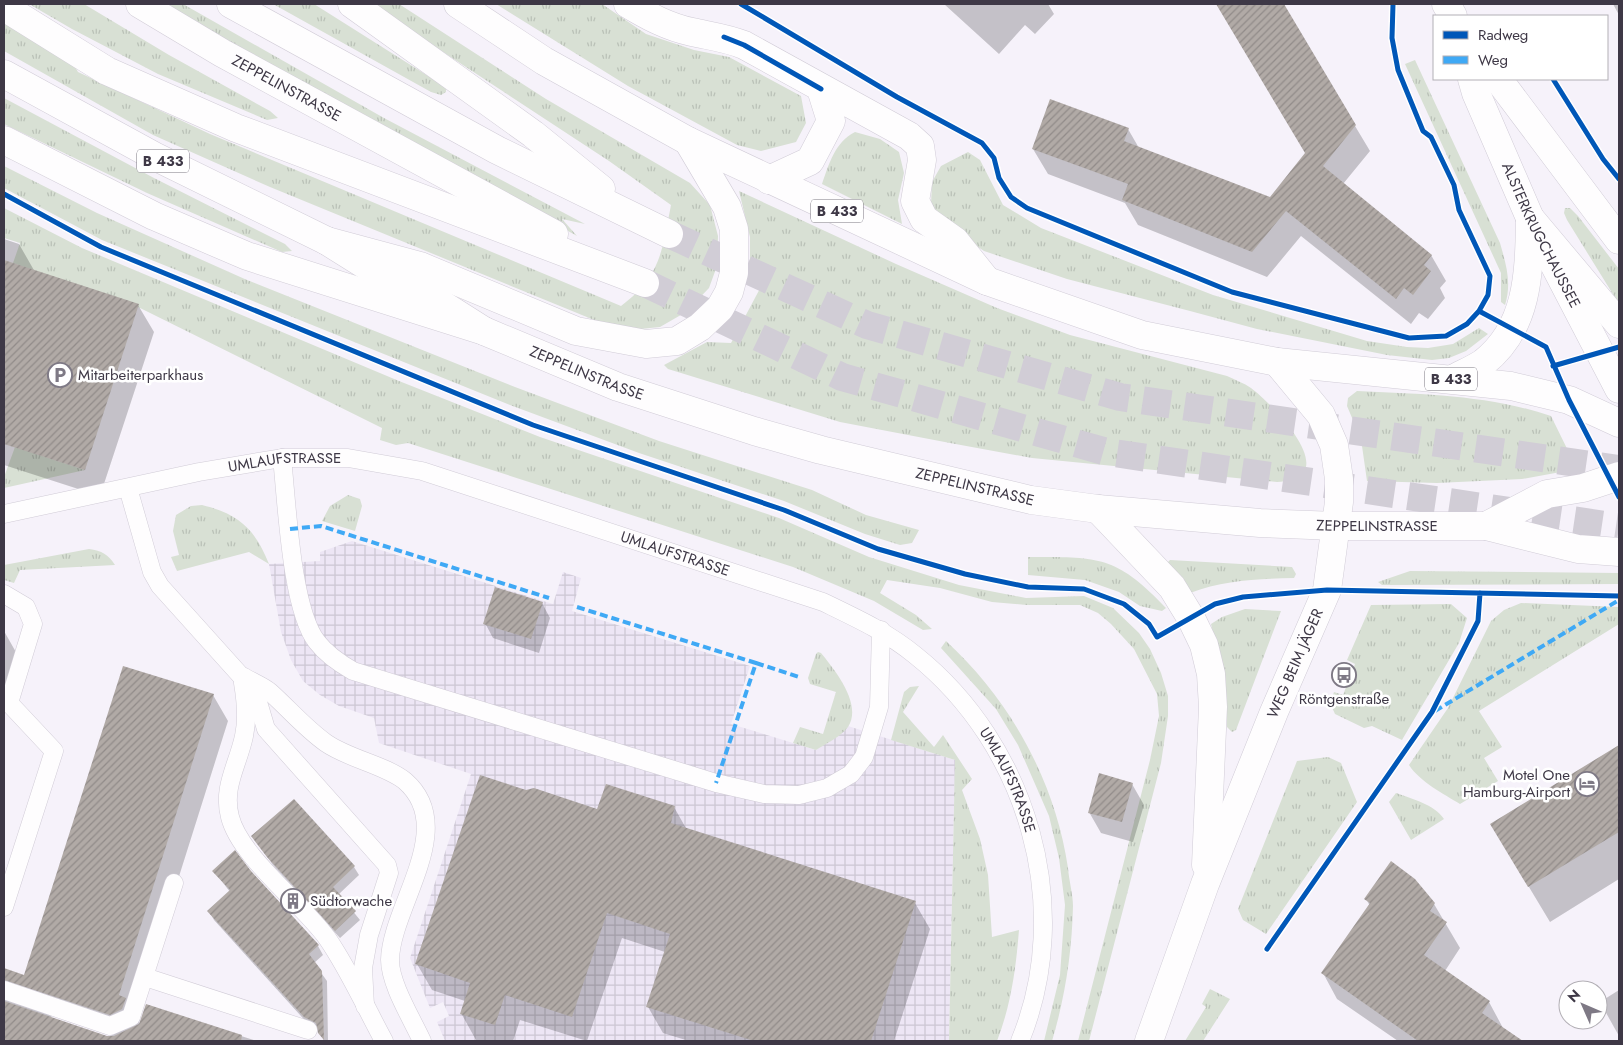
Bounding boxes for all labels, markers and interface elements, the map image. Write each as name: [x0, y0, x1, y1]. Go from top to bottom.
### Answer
legend: [1433, 15, 1608, 80]
text: Radweg: [1478, 24, 1528, 46]
street label: ZEPPELINSTRASSE: [228, 49, 345, 127]
text: Weg: [1478, 49, 1508, 71]
road number: B 433: [137, 150, 189, 172]
street label: ALSTERKRUGCHAUSSEE: [1496, 159, 1586, 312]
road number: B 433: [811, 200, 863, 222]
street label: ZEPPELINSTRASSE: [526, 340, 647, 406]
parking icon: Mitarbeiterparkhaus: [47, 362, 73, 388]
place label: Mitarbeiterparkhaus: [78, 364, 203, 386]
road number: B 433: [1425, 368, 1477, 390]
street label: UMLAUFSTRASSE: [226, 447, 341, 478]
street label: ZEPPELINSTRASSE: [913, 462, 1037, 511]
street label: ZEPPELINSTRASSE: [1316, 514, 1438, 537]
street label: UMLAUFSTRASSE: [618, 526, 733, 582]
street label: WEG BEIM JÄGER: [1262, 605, 1329, 722]
bus stop icon: Röntgenstraße: [1331, 662, 1357, 688]
place label: Röntgenstraße: [1299, 688, 1389, 710]
street label: UMLAUFSTRASSE: [974, 723, 1041, 835]
place label: Motel One Hamburg-Airport: [1463, 764, 1570, 803]
hotel icon: Motel One Hamburg-Airport: [1574, 771, 1600, 797]
building icon: Südtorwache: [280, 888, 306, 914]
place label: Südtorwache: [310, 890, 392, 912]
north arrow: [1558, 980, 1608, 1030]
text: N: [1563, 985, 1585, 1007]

